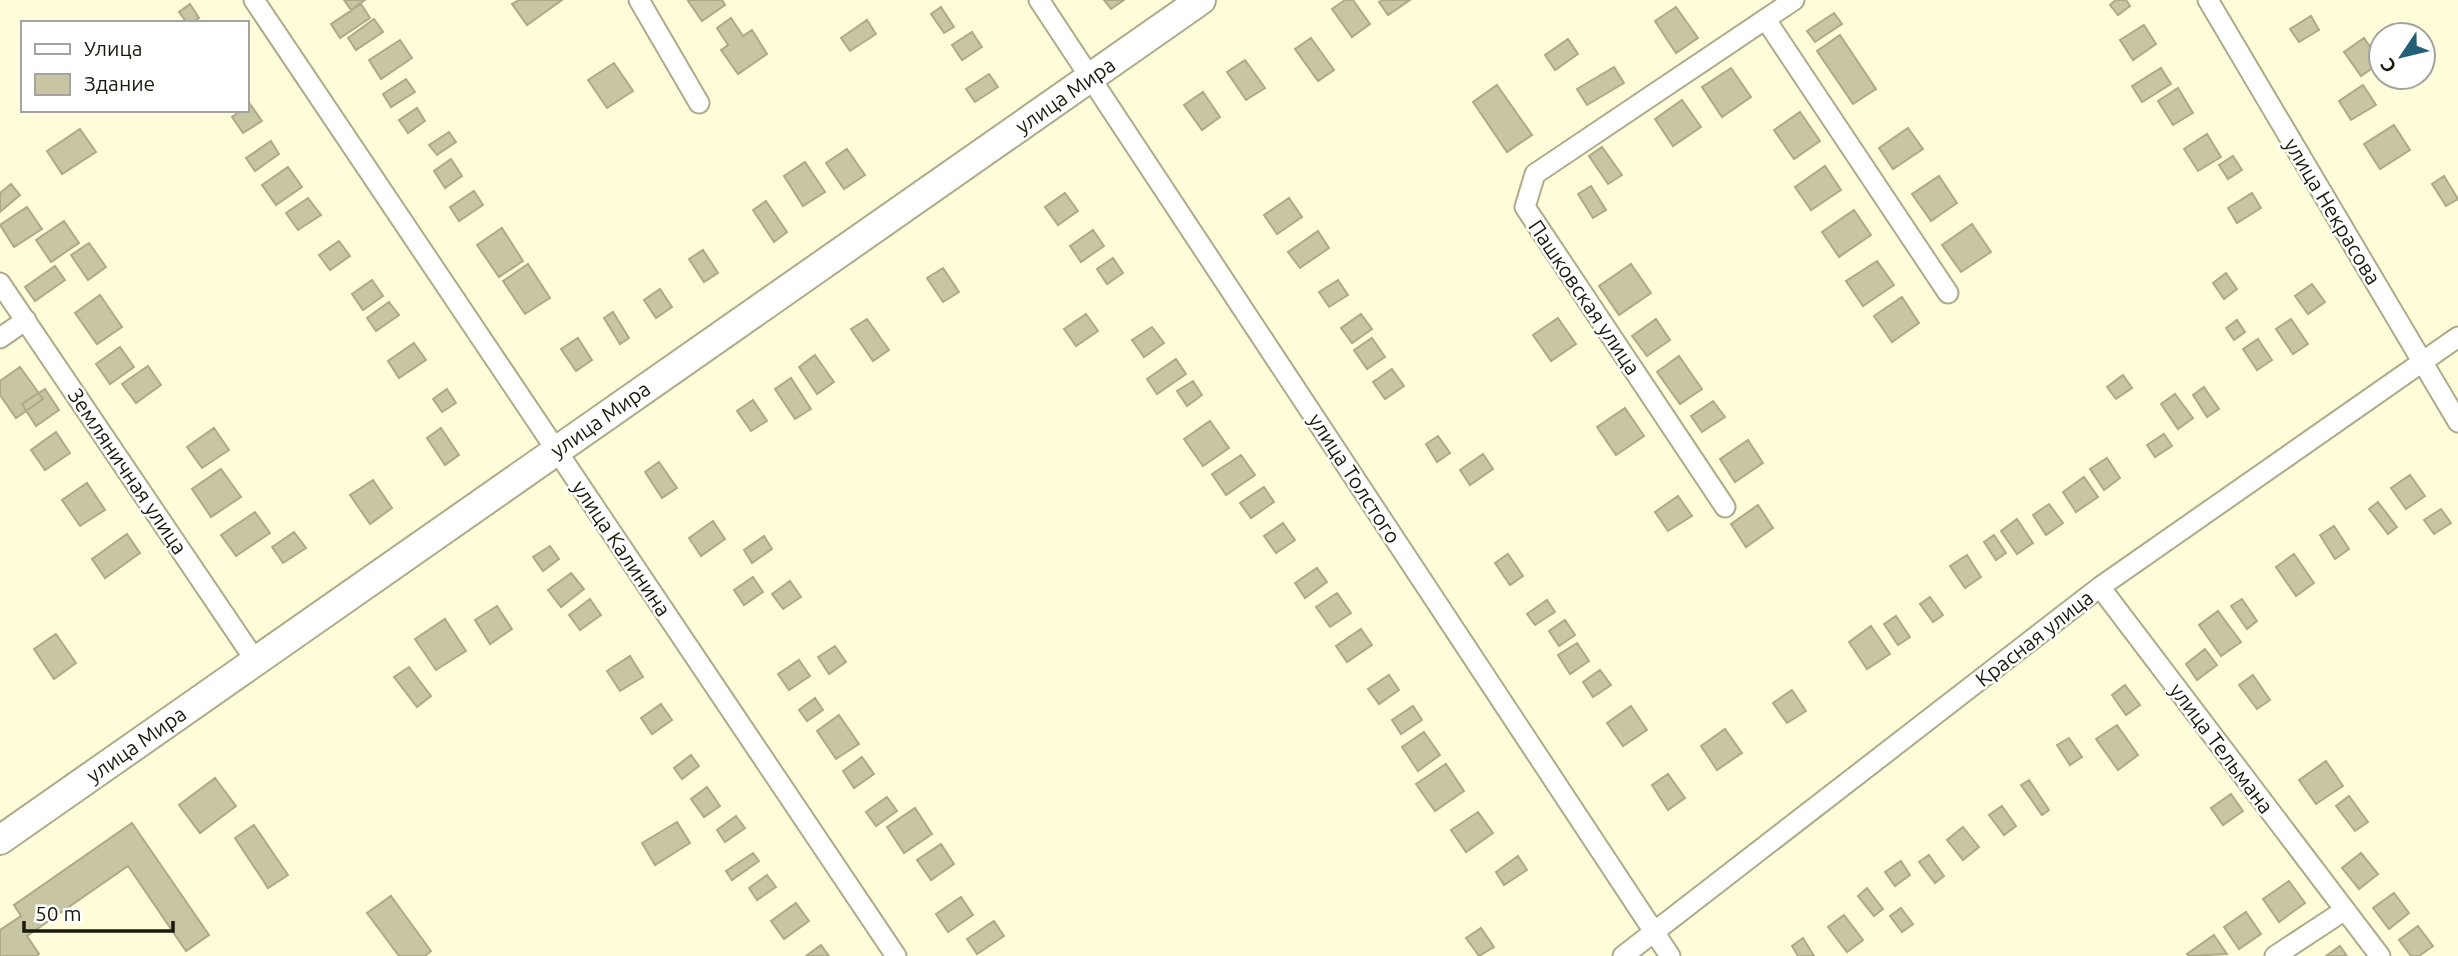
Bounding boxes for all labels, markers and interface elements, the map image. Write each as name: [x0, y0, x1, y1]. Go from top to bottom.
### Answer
legend: [21, 21, 248, 112]
north arrow: [2367, 21, 2437, 91]
text: Улица: [84, 36, 142, 60]
street label: улица Мира: [1011, 52, 1119, 138]
text: С: [2376, 54, 2401, 77]
text: Здание: [84, 71, 155, 95]
street label: улица Некрасова: [2280, 133, 2386, 289]
street label: Пашковская улица: [1524, 215, 1646, 379]
street label: улица Мира: [546, 376, 654, 462]
street label: Земляничная улица: [64, 384, 192, 558]
street label: улица Толстого: [1304, 409, 1406, 547]
street label: улица Калинина: [568, 476, 676, 620]
street label: Красная улица: [1971, 585, 2097, 691]
street label: улица Тельмана: [2165, 678, 2279, 818]
street label: улица Мира: [82, 701, 190, 787]
scale bar: [24, 890, 173, 934]
text: 50 m: [35, 901, 82, 925]

